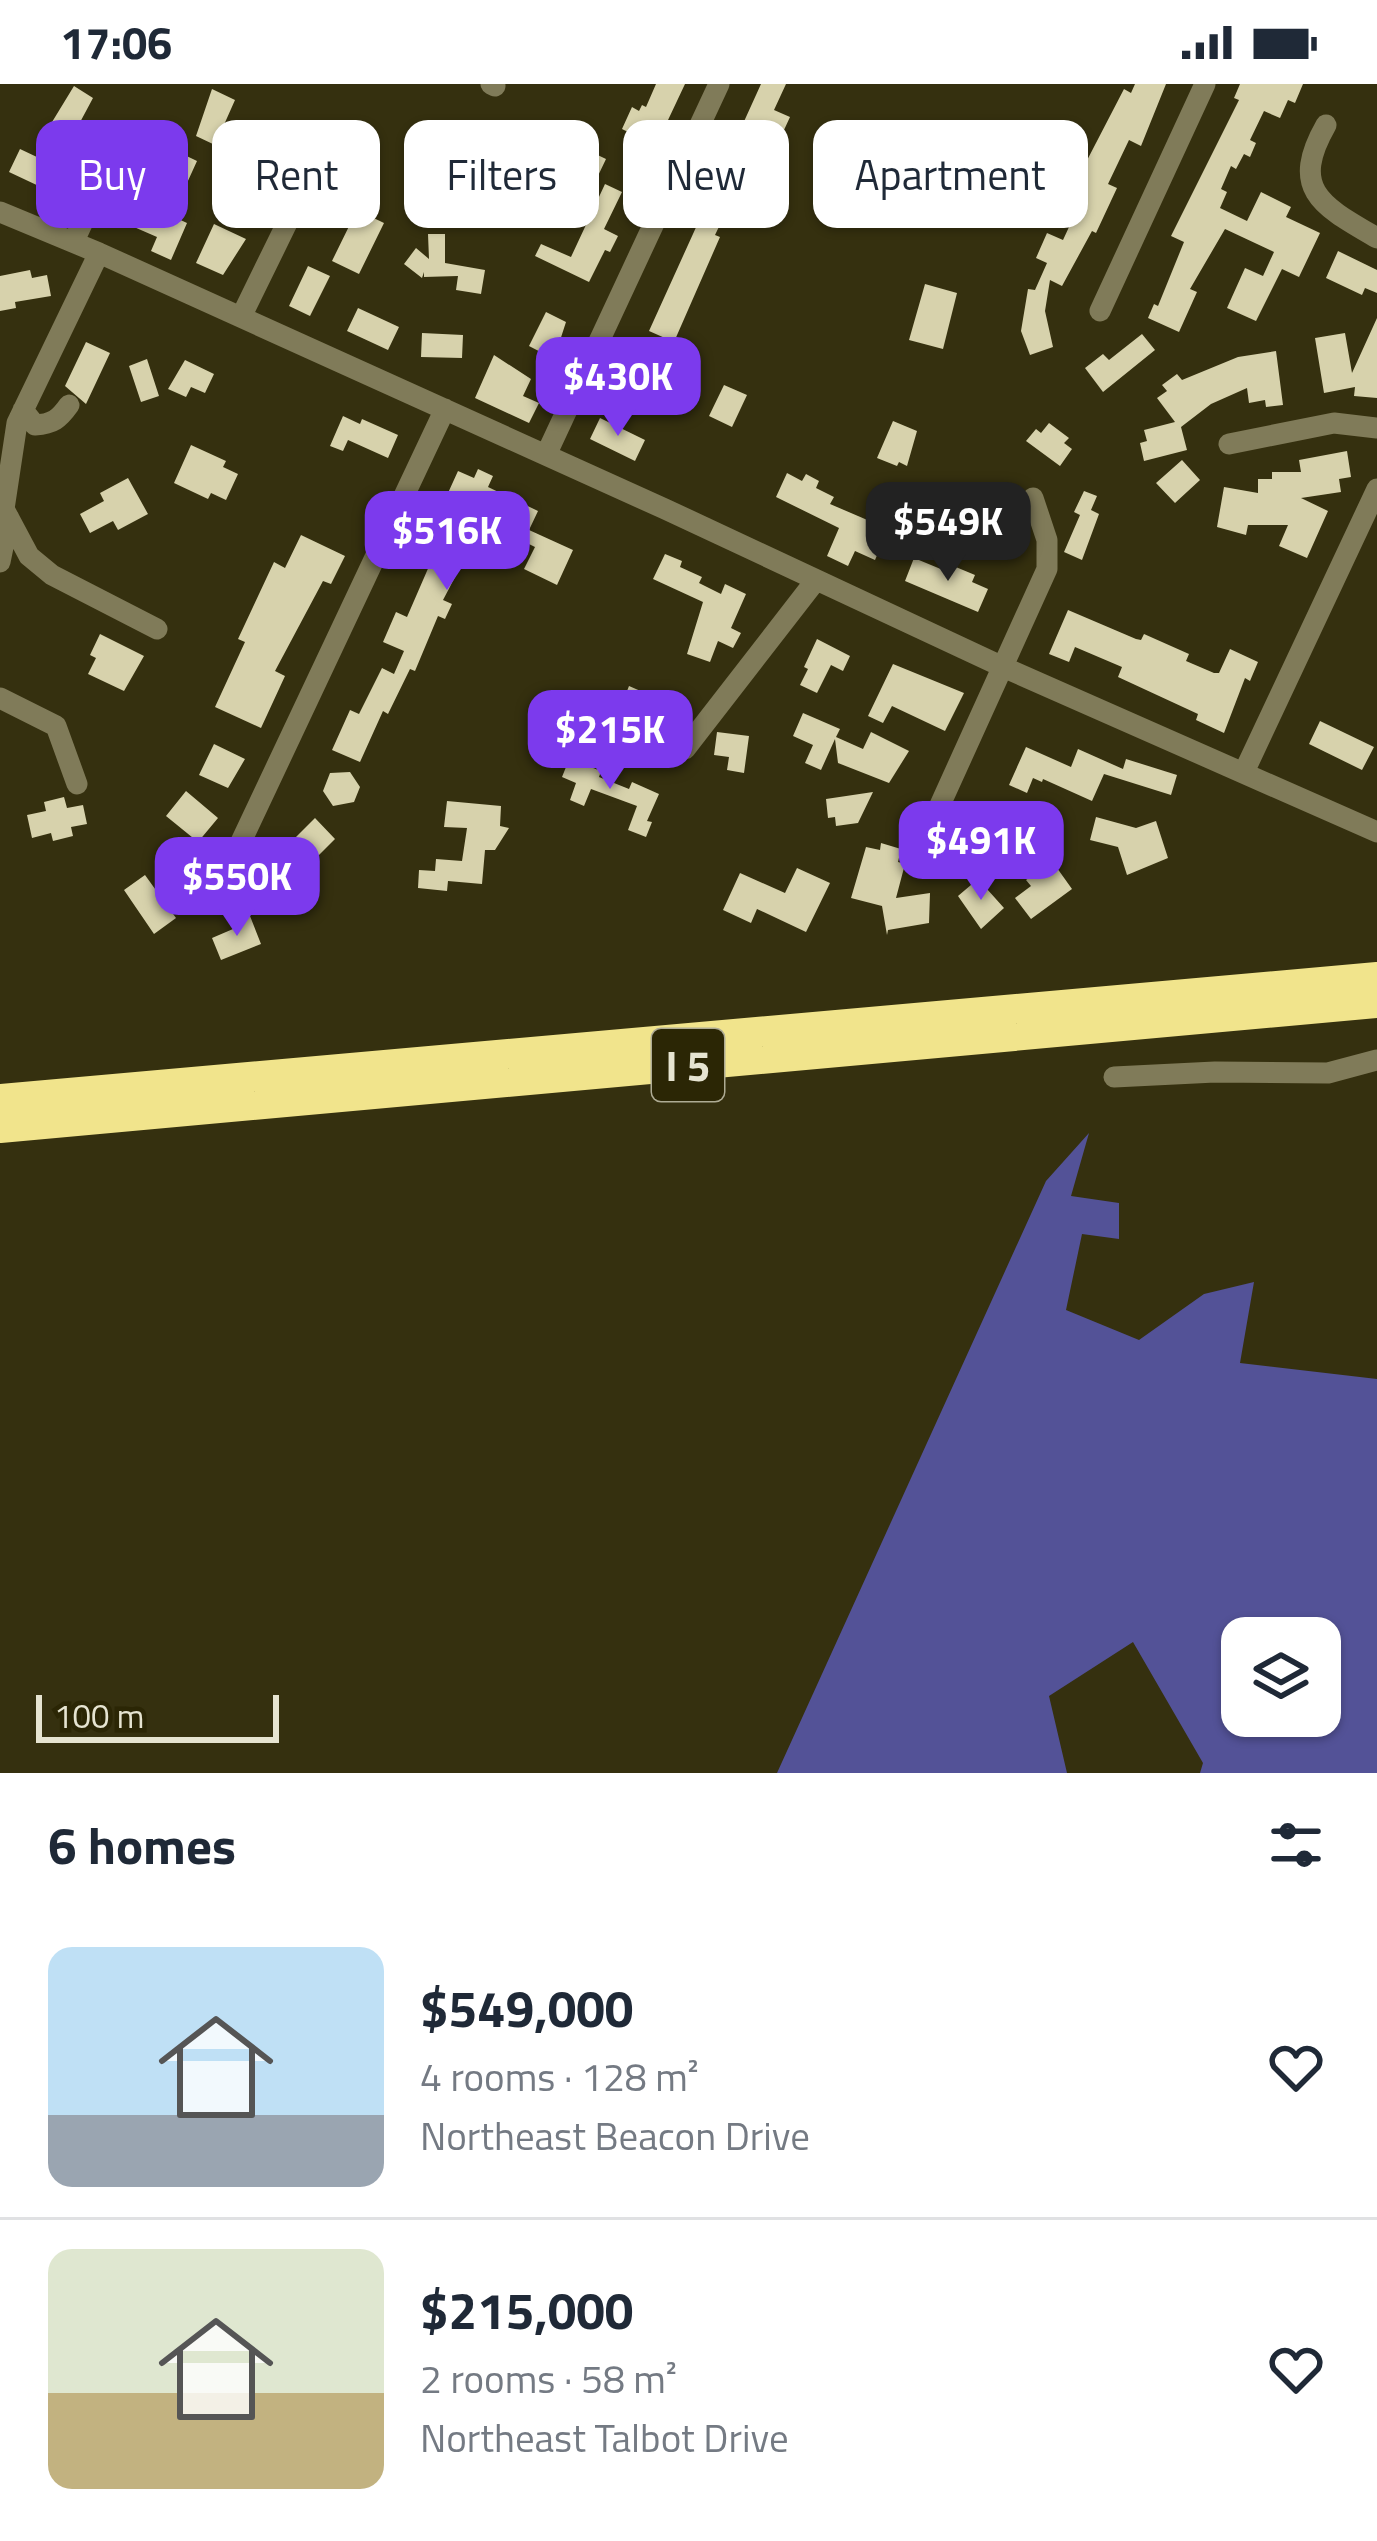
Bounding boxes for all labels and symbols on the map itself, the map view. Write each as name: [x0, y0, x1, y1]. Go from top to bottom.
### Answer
pin: $430K: [534, 337, 702, 439]
pin: $549K: [864, 482, 1032, 584]
pin: $516K: [363, 491, 531, 593]
pin: $215K: [526, 690, 694, 792]
pin: $491K: [897, 801, 1065, 903]
pin: $550K: [153, 837, 321, 939]
road number: I 5: [652, 1029, 724, 1101]
scale bar: [36, 1689, 279, 1742]

